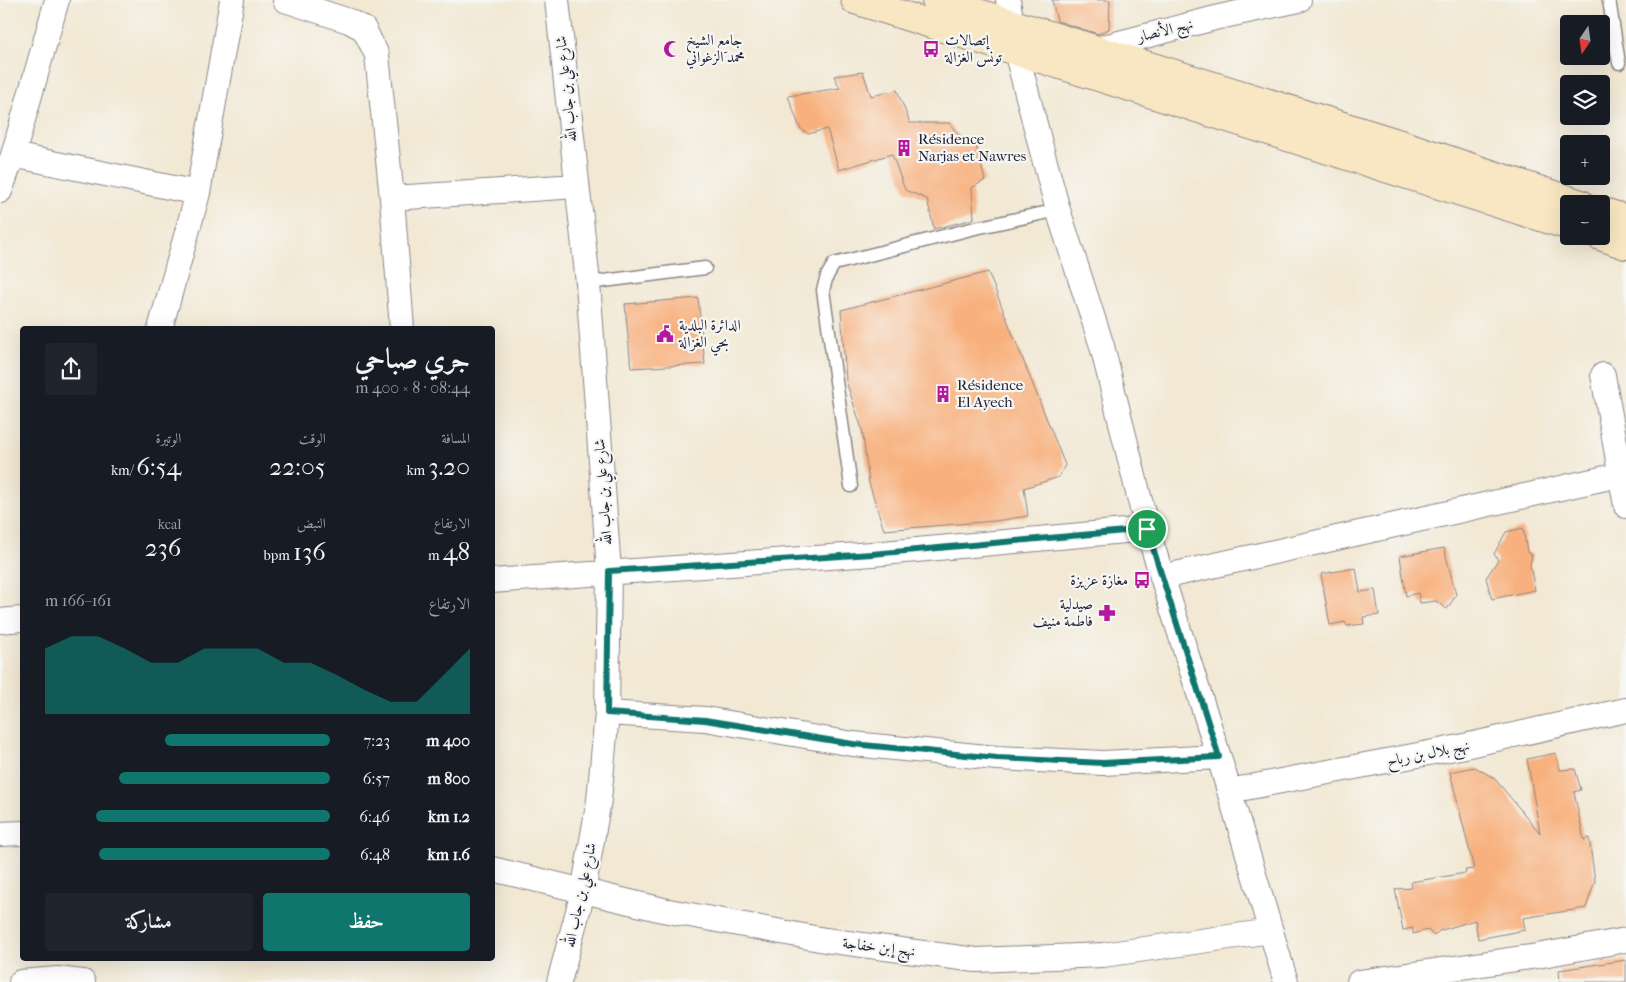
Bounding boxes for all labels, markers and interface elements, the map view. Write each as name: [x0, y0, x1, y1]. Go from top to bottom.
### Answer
street label: نهج الأنصار: [1133, 12, 1196, 51]
north arrow: [1560, 15, 1610, 65]
map controls: [1560, 15, 1610, 245]
place label: جامع الشيخ محمد الزغواني: [686, 31, 745, 69]
place label: إتصالات تونس الغزالة: [944, 31, 1002, 67]
street label: شارع علي بن جاب الله: [548, 35, 585, 143]
mosque icon: جامع الشيخ محمد الزغواني: [662, 39, 682, 59]
bus stop icon: إتصالات تونس الغزالة: [921, 39, 941, 59]
button: layers: [1560, 75, 1610, 125]
place label: Résidence Narjas et Nawres: [918, 130, 1027, 165]
button: +: [1560, 135, 1610, 185]
building icon: Résidence Narjas et Nawres: [894, 138, 914, 158]
button: −: [1560, 195, 1610, 245]
place label: الدائرة البلدية بحي الغزالة: [678, 316, 741, 356]
public building icon: الدائرة البلدية بحي الغزالة: [655, 324, 675, 344]
text: جري صباحي: [355, 342, 470, 375]
button: share: [45, 343, 97, 395]
place label: Résidence El Ayech: [957, 376, 1024, 411]
text: 08:44 · 8 × 400 m: [355, 378, 470, 397]
building icon: Résidence El Ayech: [933, 384, 953, 404]
text: الوتيرة: [156, 430, 181, 447]
text: الوقت: [299, 430, 326, 447]
text: المسافة: [441, 430, 470, 447]
street label: شارع علي بن جاب الله: [587, 438, 621, 546]
text: 6:54: [136, 452, 181, 481]
text: 22:05: [269, 452, 326, 481]
text: 3.20: [428, 452, 470, 481]
text: /km: [111, 462, 136, 479]
text: km: [406, 462, 428, 479]
pin: [1126, 508, 1168, 550]
text: النبض: [297, 515, 326, 532]
text: الارتفاع: [434, 515, 470, 532]
icon: arrive: [1133, 515, 1161, 543]
text: kcal: [158, 516, 181, 533]
text: 236: [145, 533, 181, 562]
text: 136: [293, 537, 326, 566]
text: 48: [443, 537, 470, 566]
text: bpm: [263, 547, 293, 564]
text: m: [428, 547, 443, 564]
bus stop icon: مغازة عزيزة: [1132, 570, 1152, 590]
place label: مغازة عزيزة: [1070, 571, 1128, 591]
text: 161–166 m: [45, 591, 112, 610]
text: الارتفاع: [428, 594, 470, 613]
place label: صيدلية فاطمة منيف: [1033, 595, 1093, 630]
pharmacy icon: صيدلية فاطمة منيف: [1097, 603, 1117, 623]
text: 7:23: [364, 731, 390, 750]
text: 400 m: [426, 731, 470, 750]
street label: نهج بلال بن رباح: [1385, 736, 1472, 775]
text: 6:57: [363, 769, 390, 788]
text: 800 m: [428, 769, 470, 788]
text: 6:46: [359, 807, 390, 826]
text: 1.2 km: [428, 807, 470, 826]
street label: شارع علي بن جاب الله: [557, 840, 605, 950]
text: 6:48: [360, 845, 390, 864]
text: 1.6 km: [428, 845, 470, 864]
button: مشاركة: [45, 893, 253, 951]
button: حفظ: [263, 893, 470, 951]
street label: نهج إبن خفاجة: [841, 934, 917, 965]

